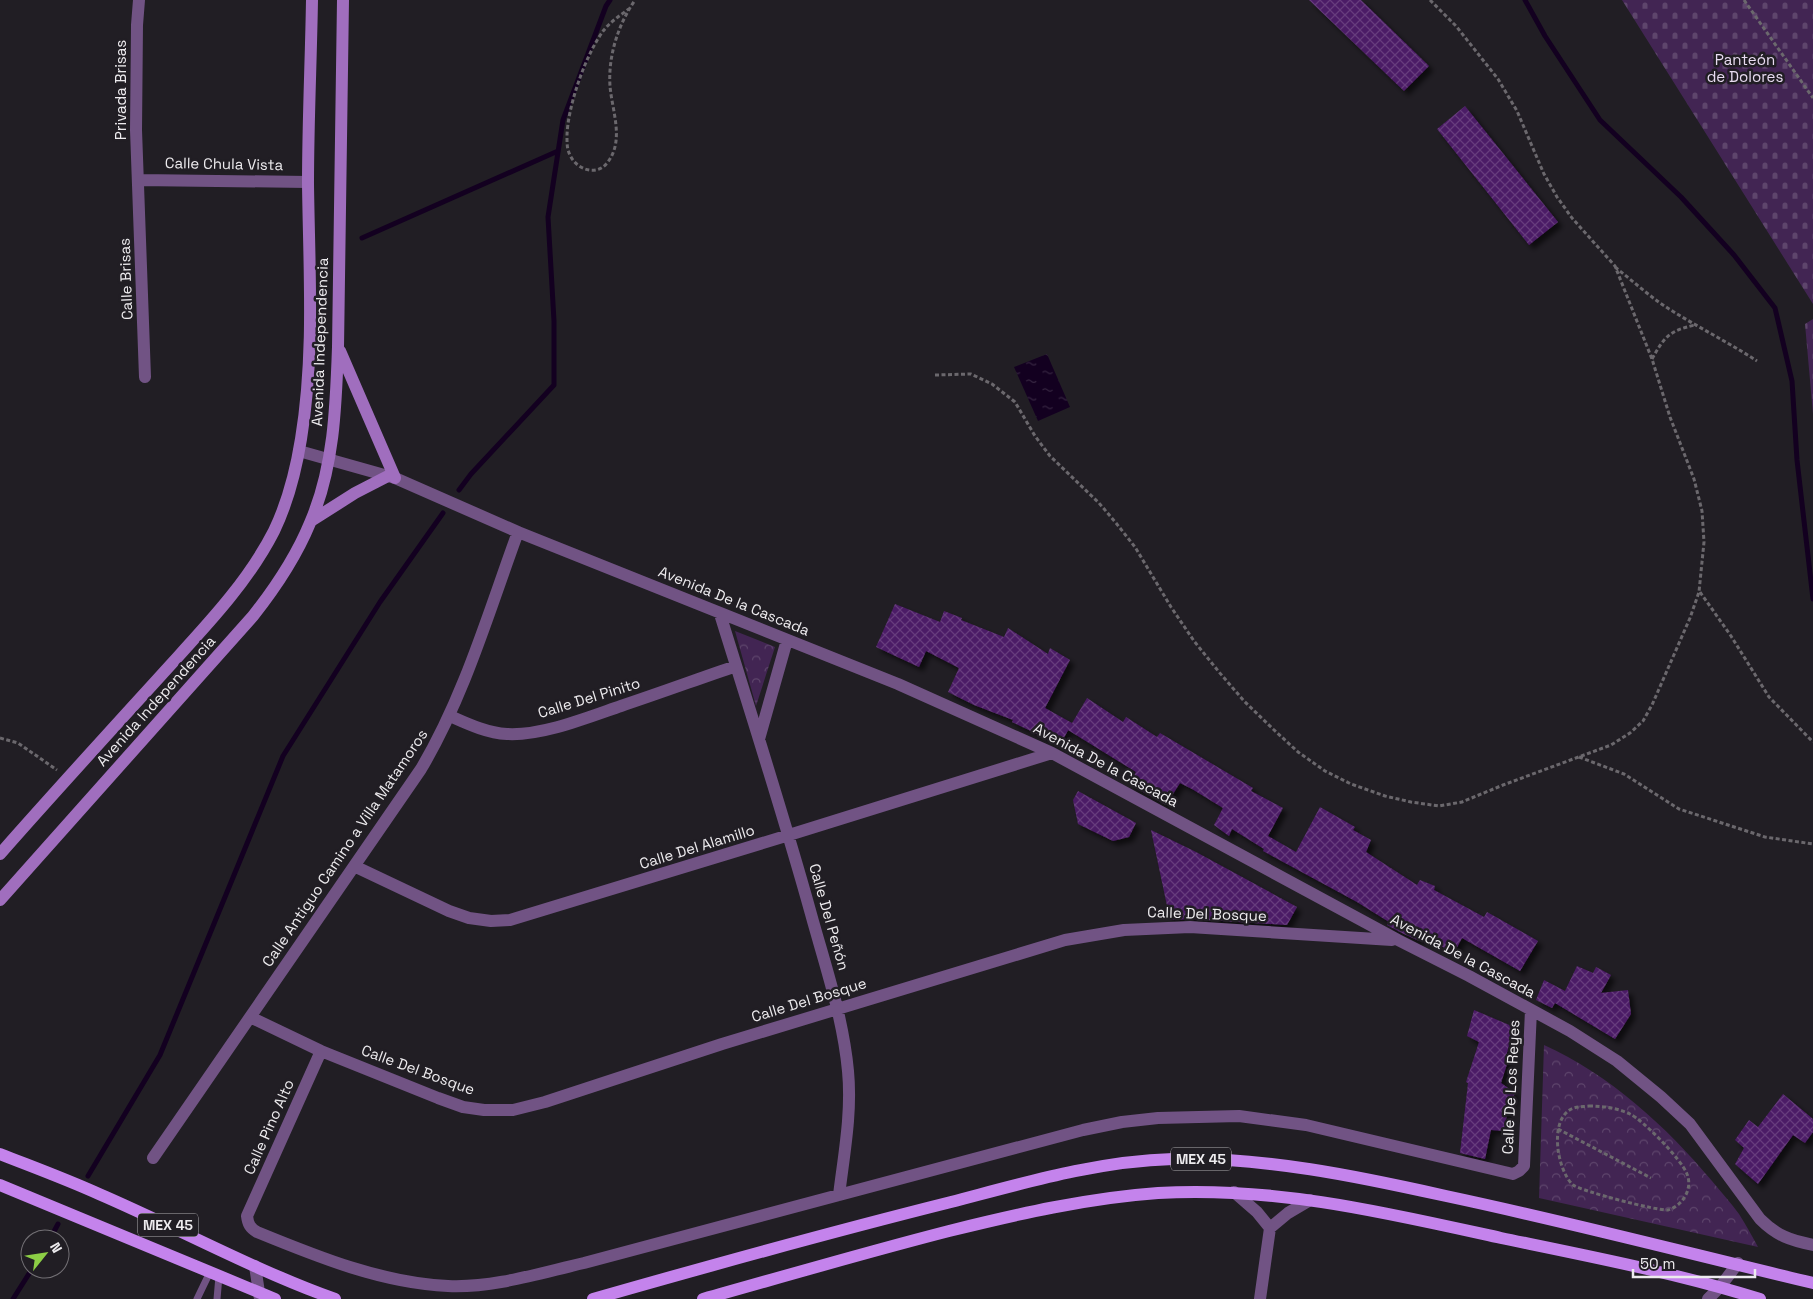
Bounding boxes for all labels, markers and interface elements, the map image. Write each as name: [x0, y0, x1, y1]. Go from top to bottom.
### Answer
street label: Privada Brisas: [111, 40, 130, 140]
park label: Panteón de Dolores: [1707, 50, 1783, 86]
street label: Calle Chula Vista: [165, 153, 284, 174]
street label: Calle Brisas: [115, 238, 136, 320]
street label: Avenida Independencia: [307, 257, 332, 427]
street label: Avenida De la Cascada: [656, 561, 813, 640]
street label: Avenida Independencia: [92, 631, 219, 770]
street label: Calle Del Pinito: [535, 673, 642, 722]
street label: Avenida De la Cascada: [1030, 718, 1182, 811]
street label: Calle Antiguo Camino a Villa Matamoros: [258, 725, 432, 970]
street label: Calle Del Alamillo: [637, 820, 757, 873]
street label: Calle Del Peñón: [805, 861, 854, 972]
street label: Calle Del Bosque: [1147, 902, 1267, 925]
street label: Avenida De la Cascada: [1387, 909, 1539, 1002]
street label: Calle Del Bosque: [749, 973, 869, 1026]
street label: Calle De Los Reyes: [1497, 1019, 1524, 1155]
street label: Calle Del Bosque: [359, 1040, 478, 1099]
street label: Calle Pino Alto: [239, 1076, 298, 1177]
road number: MEX 45: [1171, 1148, 1231, 1170]
road number: MEX 45: [138, 1214, 198, 1236]
north arrow: [20, 1229, 70, 1279]
text: N: [46, 1239, 66, 1256]
scale bar: [1633, 1246, 1756, 1278]
text: 50 m: [1640, 1254, 1675, 1273]

